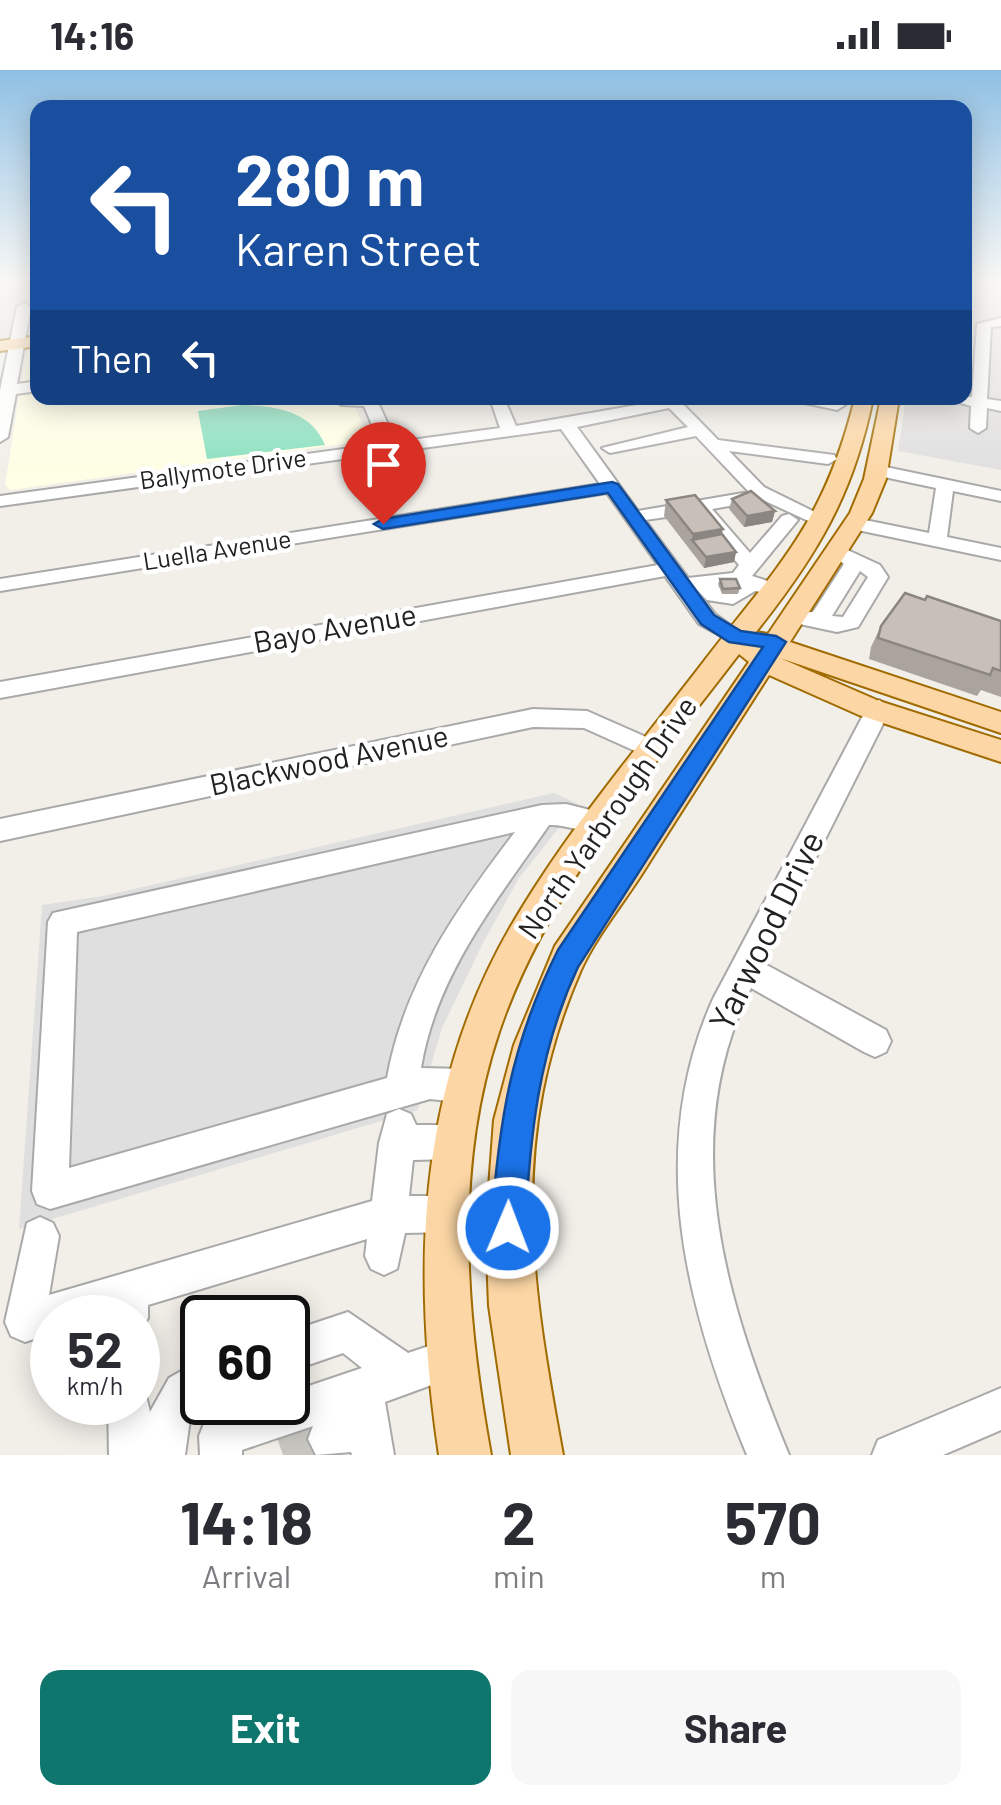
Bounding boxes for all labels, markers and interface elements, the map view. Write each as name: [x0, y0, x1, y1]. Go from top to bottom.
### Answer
text: 14:16: [50, 12, 134, 58]
text: 280 m: [235, 136, 424, 220]
icon: left: [70, 140, 200, 270]
text: Karen Street: [235, 221, 482, 275]
icon: left: [173, 330, 228, 385]
text: Then: [70, 335, 153, 381]
pin: [341, 422, 426, 525]
icon: arrive: [356, 437, 411, 492]
street label: Ballymote Drive: [138, 441, 308, 495]
street label: Luella Avenue: [141, 522, 293, 576]
street label: Bayo Avenue: [250, 595, 419, 659]
street label: North Yarbrough Drive: [509, 689, 704, 945]
street label: Blackwood Avenue: [206, 716, 451, 802]
street label: Yarwood Drive: [699, 824, 832, 1037]
position arrow: [456, 1176, 560, 1280]
speed limit sign: 60: [180, 1295, 310, 1425]
text: 52: [68, 1318, 122, 1378]
text: km/h: [67, 1370, 123, 1400]
text: 14:18: [180, 1485, 313, 1557]
text: 2: [502, 1485, 536, 1557]
text: 570: [725, 1485, 821, 1557]
text: Arrival: [202, 1556, 291, 1594]
text: min: [493, 1556, 545, 1594]
text: m: [760, 1556, 786, 1594]
button: Exit: [40, 1670, 491, 1785]
button: Share: [511, 1670, 961, 1785]

